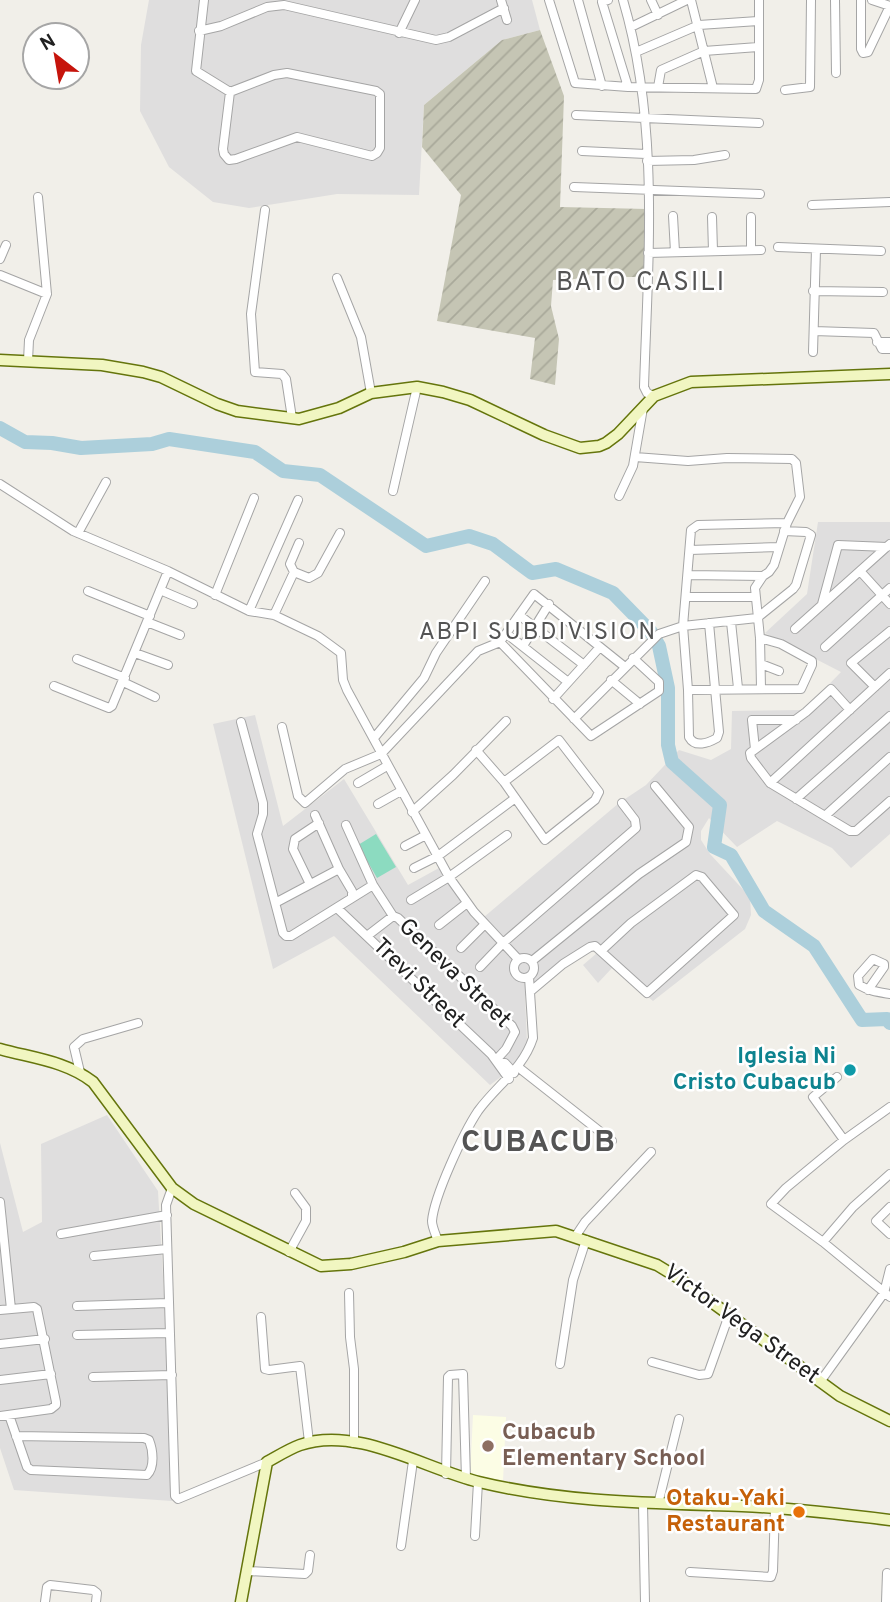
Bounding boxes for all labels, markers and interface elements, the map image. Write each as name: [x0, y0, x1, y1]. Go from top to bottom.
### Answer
north arrow: [21, 21, 91, 91]
text: N: [36, 29, 60, 57]
district label: BATO CASILI: [556, 267, 726, 300]
district label: ABPI SUBDIVISION: [419, 618, 657, 648]
street label: Geneva Street: [391, 913, 517, 1035]
street label: Trevi Street: [365, 933, 471, 1035]
place label: Iglesia Ni Cristo Cubacub: [673, 1043, 836, 1098]
marker: Iglesia Ni Cristo Cubacub: [842, 1062, 858, 1078]
district label: CUBACUB: [461, 1125, 617, 1162]
street label: Victor Vega Street: [657, 1259, 825, 1391]
place label: Cubacub Elementary School: [502, 1419, 706, 1474]
marker: Cubacub Elementary School: [480, 1438, 496, 1454]
place label: Otaku-Yaki Restaurant: [666, 1485, 785, 1540]
marker: Otaku-Yaki Restaurant: [791, 1504, 807, 1520]

